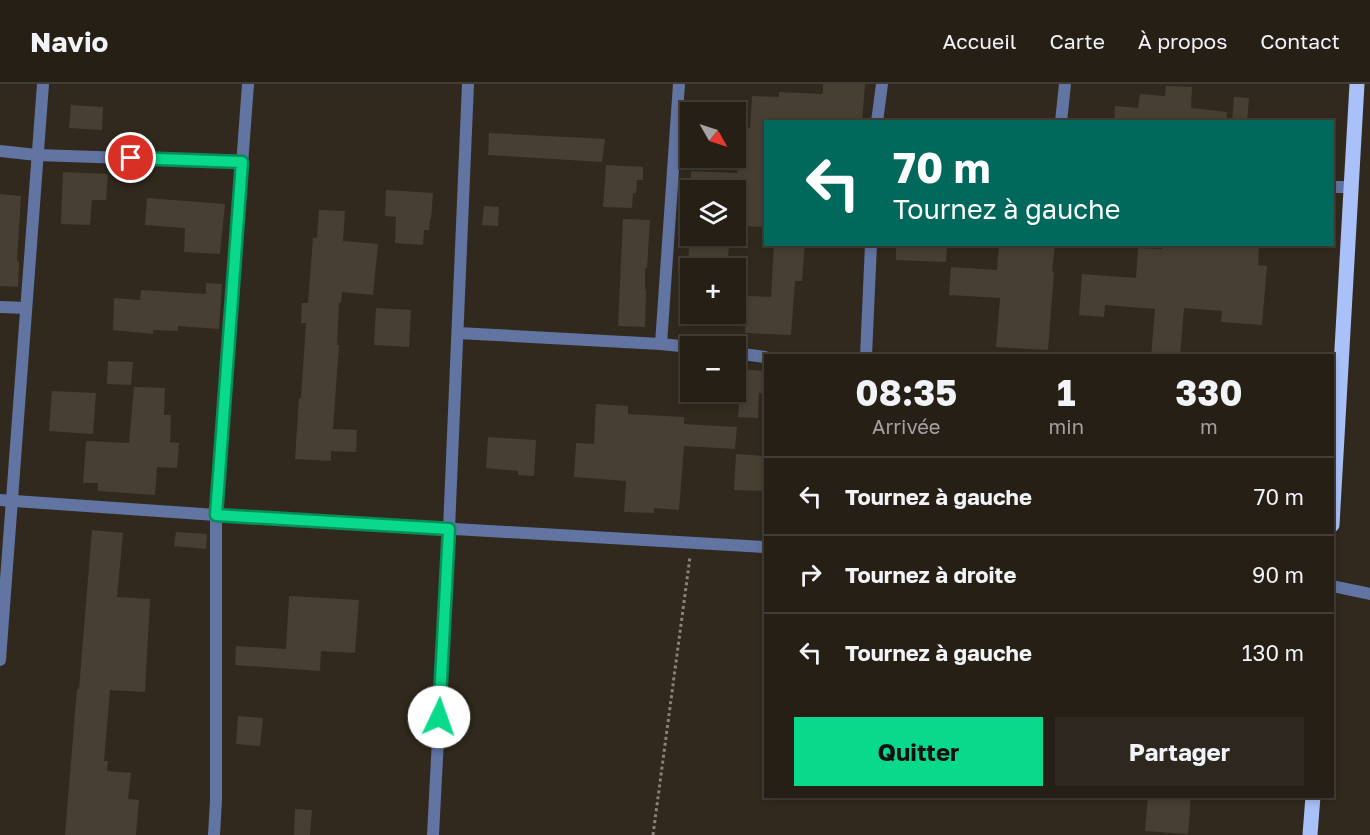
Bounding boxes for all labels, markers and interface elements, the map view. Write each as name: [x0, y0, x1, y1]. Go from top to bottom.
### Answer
text: Navio: [30, 25, 108, 58]
text: Accueil: [943, 28, 1016, 54]
text: Carte: [1049, 28, 1105, 54]
text: À propos: [1138, 28, 1227, 54]
text: Contact: [1260, 28, 1340, 54]
north arrow: [680, 102, 746, 168]
map controls: [680, 102, 746, 402]
pin: [105, 132, 156, 183]
icon: arrive: [114, 141, 147, 174]
text: 70 m: [893, 142, 990, 192]
icon: left: [794, 144, 872, 222]
button: layers: [680, 180, 746, 246]
text: Tournez à gauche: [893, 193, 1120, 225]
button: +: [680, 258, 746, 324]
button: −: [680, 336, 746, 402]
text: 08:35: [855, 371, 957, 414]
text: 1: [1057, 371, 1076, 414]
text: 330: [1175, 371, 1243, 414]
text: Arrivée: [872, 414, 940, 438]
text: min: [1049, 414, 1084, 438]
text: m: [1200, 414, 1218, 438]
icon: left: [794, 480, 827, 513]
text: Tournez à gauche: [845, 483, 1032, 510]
text: 70 m: [1254, 483, 1304, 510]
icon: right: [794, 558, 827, 591]
text: Tournez à droite: [845, 561, 1016, 588]
text: 90 m: [1252, 561, 1304, 588]
icon: left: [794, 636, 827, 669]
text: Tournez à gauche: [845, 639, 1032, 666]
text: 130 m: [1242, 639, 1304, 666]
position arrow: [407, 685, 471, 749]
button: Quitter: [794, 717, 1043, 786]
button: Partager: [1055, 717, 1304, 786]

